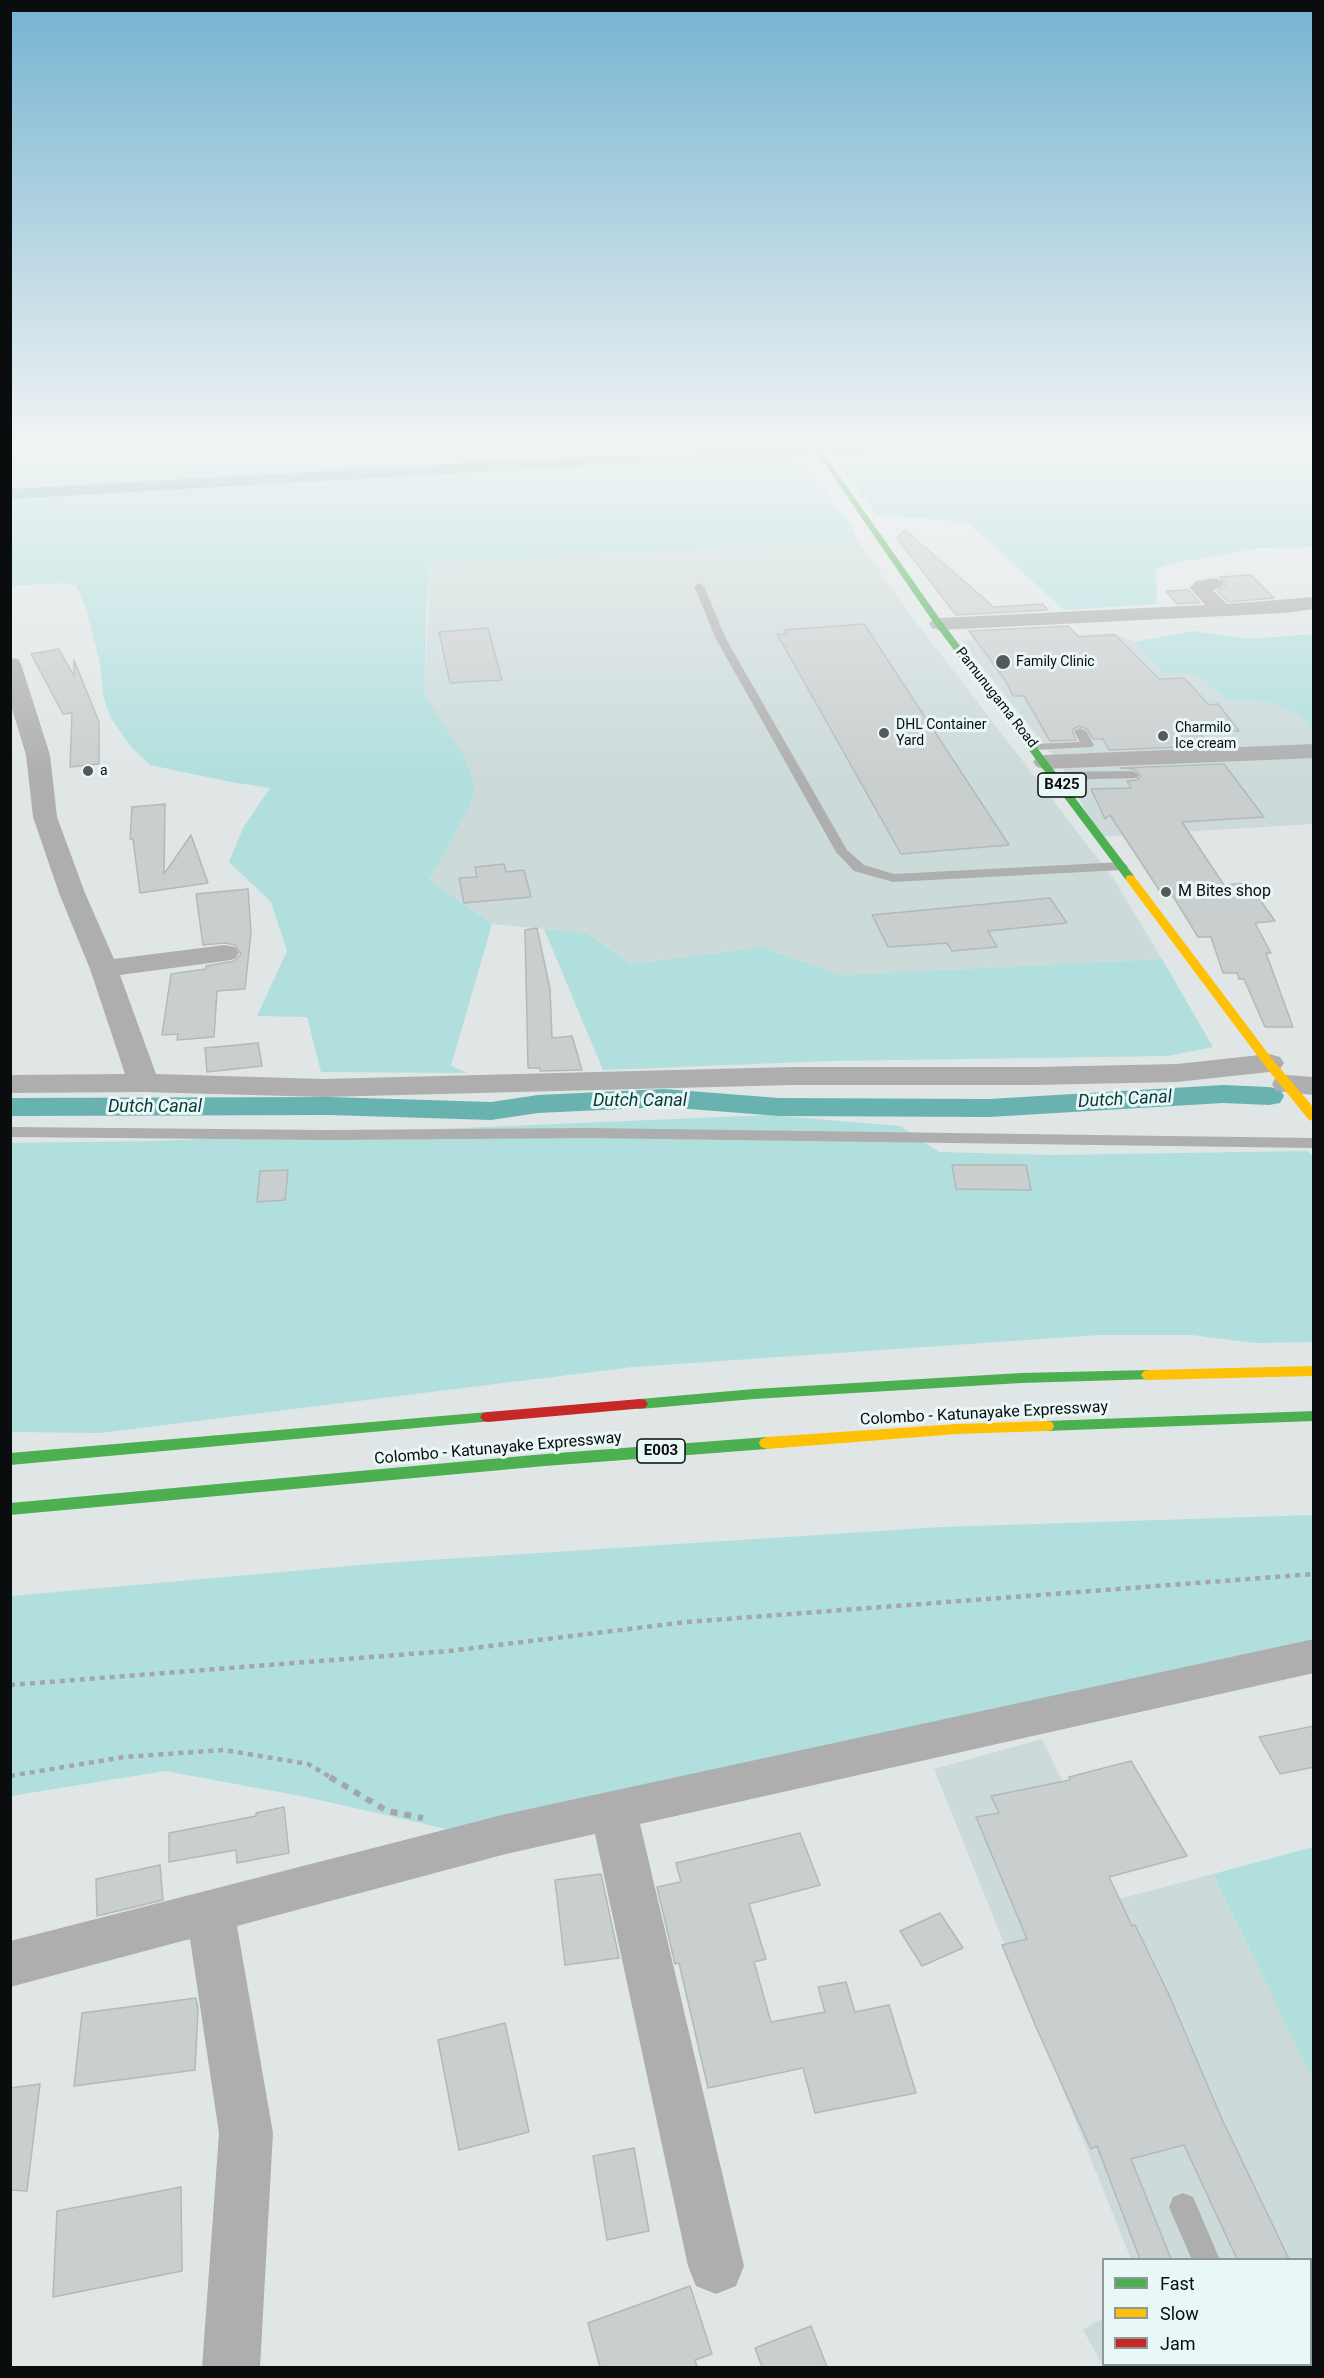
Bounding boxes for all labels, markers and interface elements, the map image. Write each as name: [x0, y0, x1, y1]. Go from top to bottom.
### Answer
street label: Pamunugama Road: [952, 644, 1040, 752]
marker: Family Clinic: [994, 653, 1012, 671]
place label: Family Clinic: [1016, 654, 1095, 670]
place label: DHL Container Yard: [896, 717, 987, 750]
place label: Charmilo Ice cream: [1175, 720, 1236, 752]
marker: DHL Container Yard: [877, 726, 891, 740]
marker: Charmilo Ice cream: [1156, 729, 1170, 743]
place label: a: [100, 763, 108, 779]
marker: a: [81, 764, 95, 778]
road number: B425: [1038, 773, 1086, 797]
place label: M Bites shop: [1178, 882, 1271, 902]
marker: M Bites shop: [1159, 885, 1173, 899]
water label: Dutch Canal: [1077, 1087, 1173, 1113]
water label: Dutch Canal: [593, 1090, 687, 1112]
water label: Dutch Canal: [108, 1096, 202, 1118]
street label: Colombo - Katunayake Expressway: [860, 1398, 1108, 1430]
street label: Colombo - Katunayake Expressway: [373, 1429, 623, 1469]
road number: E003: [637, 1439, 685, 1463]
legend: [1102, 2258, 1312, 2366]
text: Fast: [1160, 2273, 1195, 2294]
text: Slow: [1160, 2303, 1199, 2324]
text: Jam: [1160, 2333, 1196, 2354]

